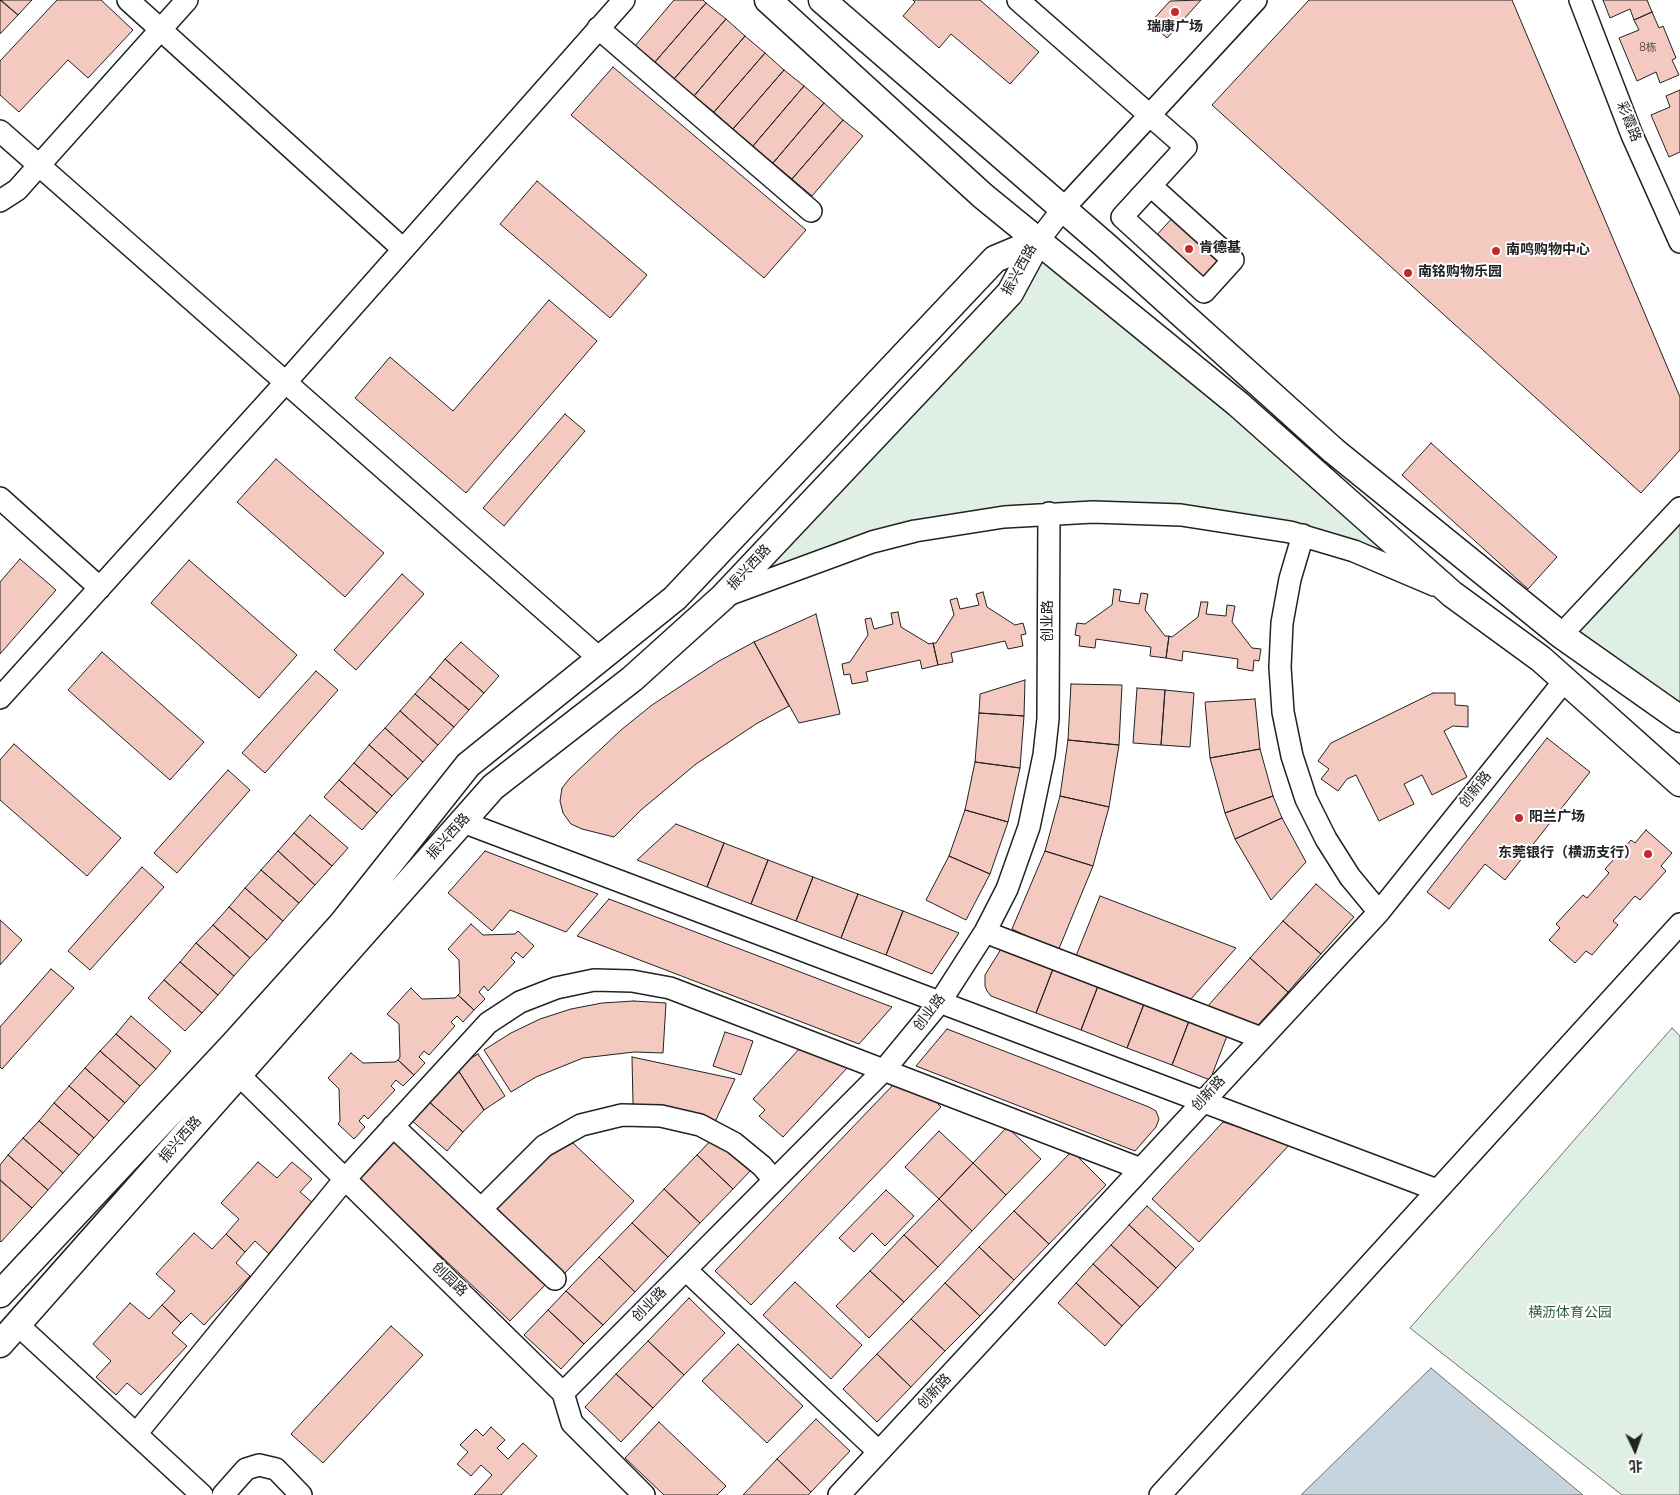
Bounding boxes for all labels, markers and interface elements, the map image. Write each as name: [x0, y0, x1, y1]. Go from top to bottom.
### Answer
marker: 瑞康广场: [1169, 6, 1181, 18]
place label: 瑞康广场: [1147, 20, 1203, 36]
house number: 8栋: [1639, 41, 1657, 55]
street label: 彩霞路: [1612, 99, 1644, 145]
street label: 振兴西路: [999, 241, 1041, 299]
place label: 肯德基: [1199, 241, 1241, 257]
marker: 肯德基: [1183, 243, 1195, 255]
place label: 南鸣购物中心: [1506, 243, 1590, 259]
marker: 南鸣购物中心: [1490, 245, 1502, 257]
place label: 南铭购物乐园: [1418, 265, 1502, 281]
marker: 南铭购物乐园: [1402, 267, 1414, 279]
street label: 振兴西路: [725, 542, 775, 594]
street label: 创业路: [1041, 600, 1057, 642]
street label: 创新路: [1456, 768, 1496, 812]
place label: 阳兰广场: [1529, 810, 1585, 826]
street label: 振兴西路: [424, 811, 474, 863]
marker: 阳兰广场: [1513, 812, 1525, 824]
place label: 东莞银行（横沥支行）: [1498, 846, 1638, 862]
marker: 东莞银行（横沥支行）: [1642, 848, 1654, 860]
street label: 创业路: [910, 991, 950, 1035]
street label: 创新路: [1189, 1073, 1229, 1115]
street label: 振兴西路: [156, 1113, 206, 1167]
street label: 创园路: [428, 1259, 470, 1301]
street label: 创业路: [629, 1284, 671, 1326]
park label: 横沥体育公园: [1528, 1306, 1612, 1322]
street label: 创新路: [915, 1371, 955, 1413]
north arrow: [1610, 1425, 1660, 1475]
text: 北: [1628, 1456, 1643, 1475]

